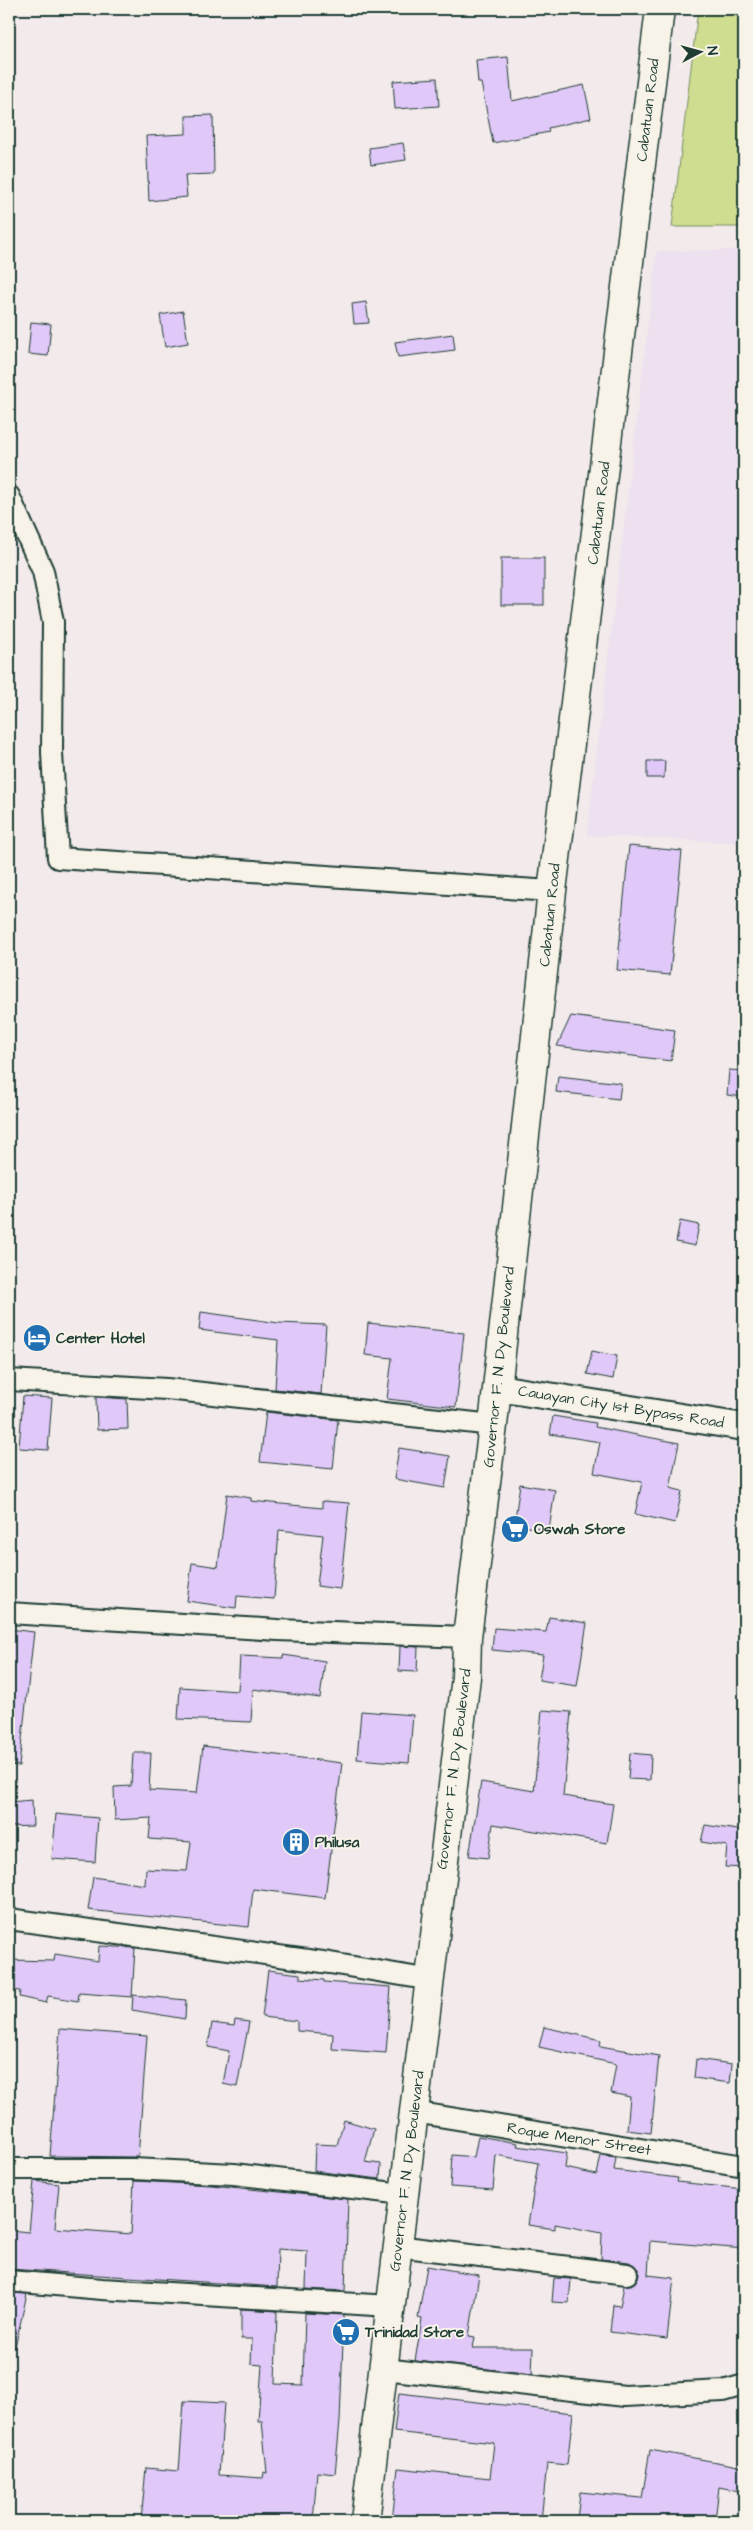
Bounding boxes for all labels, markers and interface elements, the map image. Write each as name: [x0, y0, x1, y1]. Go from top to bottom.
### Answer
north arrow: [676, 28, 726, 78]
text: N: [702, 45, 722, 56]
street label: Cabatuan Road: [631, 57, 665, 163]
street label: Cabatuan Road: [582, 460, 616, 566]
street label: Cabatuan Road: [534, 862, 566, 968]
street label: Governor F. N. Dy Boulevard: [478, 1265, 521, 1469]
hotel icon: Center Hotel: [22, 1323, 52, 1353]
place label: Center Hotel: [56, 1328, 145, 1349]
street label: Cauayan City 1st Bypass Road: [516, 1380, 726, 1435]
supermarket icon: Oswah Store: [500, 1514, 530, 1544]
place label: Oswah Store: [534, 1519, 625, 1540]
street label: Governor F. N. Dy Boulevard: [431, 1667, 478, 1871]
building icon: Philusa: [281, 1827, 311, 1857]
place label: Philusa: [315, 1832, 360, 1853]
street label: Governor F. N. Dy Boulevard: [384, 2069, 431, 2273]
street label: Roque Menor Street: [505, 2117, 653, 2161]
supermarket icon: Trinidad Store: [331, 2317, 361, 2347]
place label: Trinidad Store: [364, 2322, 464, 2343]

